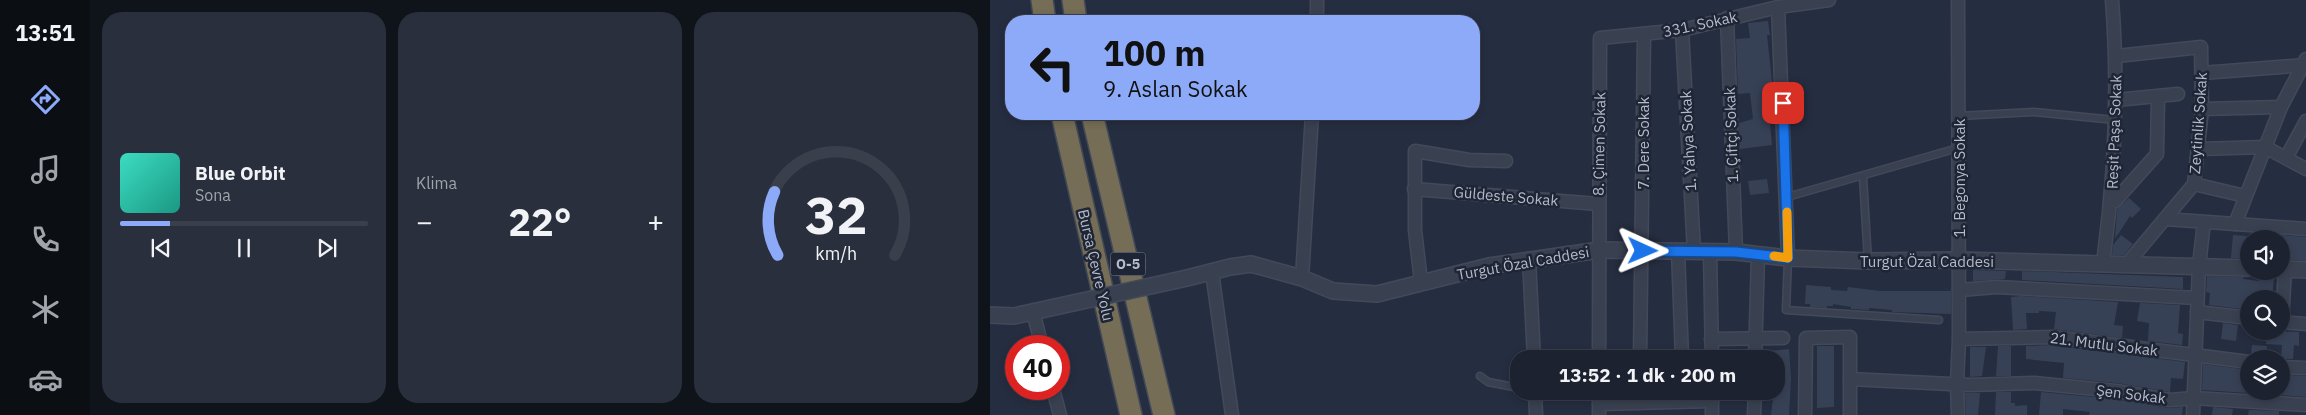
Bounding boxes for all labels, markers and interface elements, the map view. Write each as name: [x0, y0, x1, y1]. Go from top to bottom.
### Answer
street label: 331. Sokak: [1661, 7, 1739, 41]
text: 13:51: [15, 18, 75, 47]
text: 100 m: [1103, 30, 1206, 76]
icon: left: [1020, 35, 1085, 100]
street label: Zeytinlik Sokak: [2185, 71, 2211, 175]
text: 9. Aslan Sokak: [1103, 74, 1248, 103]
street label: Reşit Paşa Sokak: [2103, 75, 2125, 189]
icon: directions: [28, 82, 63, 117]
pin: [1762, 82, 1804, 124]
street label: 1. Çiftçi Sokak: [1720, 87, 1742, 183]
icon: arrive: [1769, 89, 1797, 117]
street label: 1. Yahya Sokak: [1676, 90, 1700, 192]
street label: 8. Çimen Sokak: [1589, 92, 1609, 196]
street label: 7. Dere Sokak: [1634, 96, 1653, 190]
street label: 1. Begonya Sokak: [1950, 118, 1969, 237]
icon: music: [28, 152, 63, 187]
text: Blue Orbit: [195, 161, 285, 185]
text: Klima: [416, 173, 457, 193]
text: 32: [805, 181, 867, 248]
street label: Güldeste Sokak: [1453, 182, 1559, 210]
text: Sona: [195, 185, 231, 205]
text: 22°: [508, 197, 572, 246]
text: −: [416, 203, 433, 240]
text: +: [647, 203, 664, 240]
street label: Bursa Çevre Yolu: [1074, 207, 1118, 323]
icon: phone: [28, 222, 63, 257]
position arrow: [1616, 224, 1668, 276]
map controls: [2240, 230, 2290, 400]
button: sound: [2240, 230, 2290, 280]
icon: previous: [147, 234, 175, 262]
icon: pause: [230, 234, 258, 262]
icon: next: [313, 234, 341, 262]
text: km/h: [815, 242, 857, 265]
street label: Turgut Özal Caddesi: [1455, 242, 1591, 284]
road number: O-5: [1110, 252, 1146, 276]
street label: Turgut Özal Caddesi: [1860, 252, 1994, 271]
button: search: [2240, 290, 2290, 340]
icon: climate: [28, 292, 63, 327]
street label: 21. Mutlu Sokak: [2049, 328, 2159, 360]
speed limit sign: 40: [1005, 335, 1070, 400]
button: layers: [2240, 350, 2290, 400]
icon: car: [28, 362, 63, 397]
text: 13:52 · 1 dk · 200 m: [1559, 363, 1736, 387]
street label: Şen Sokak: [2095, 380, 2167, 408]

